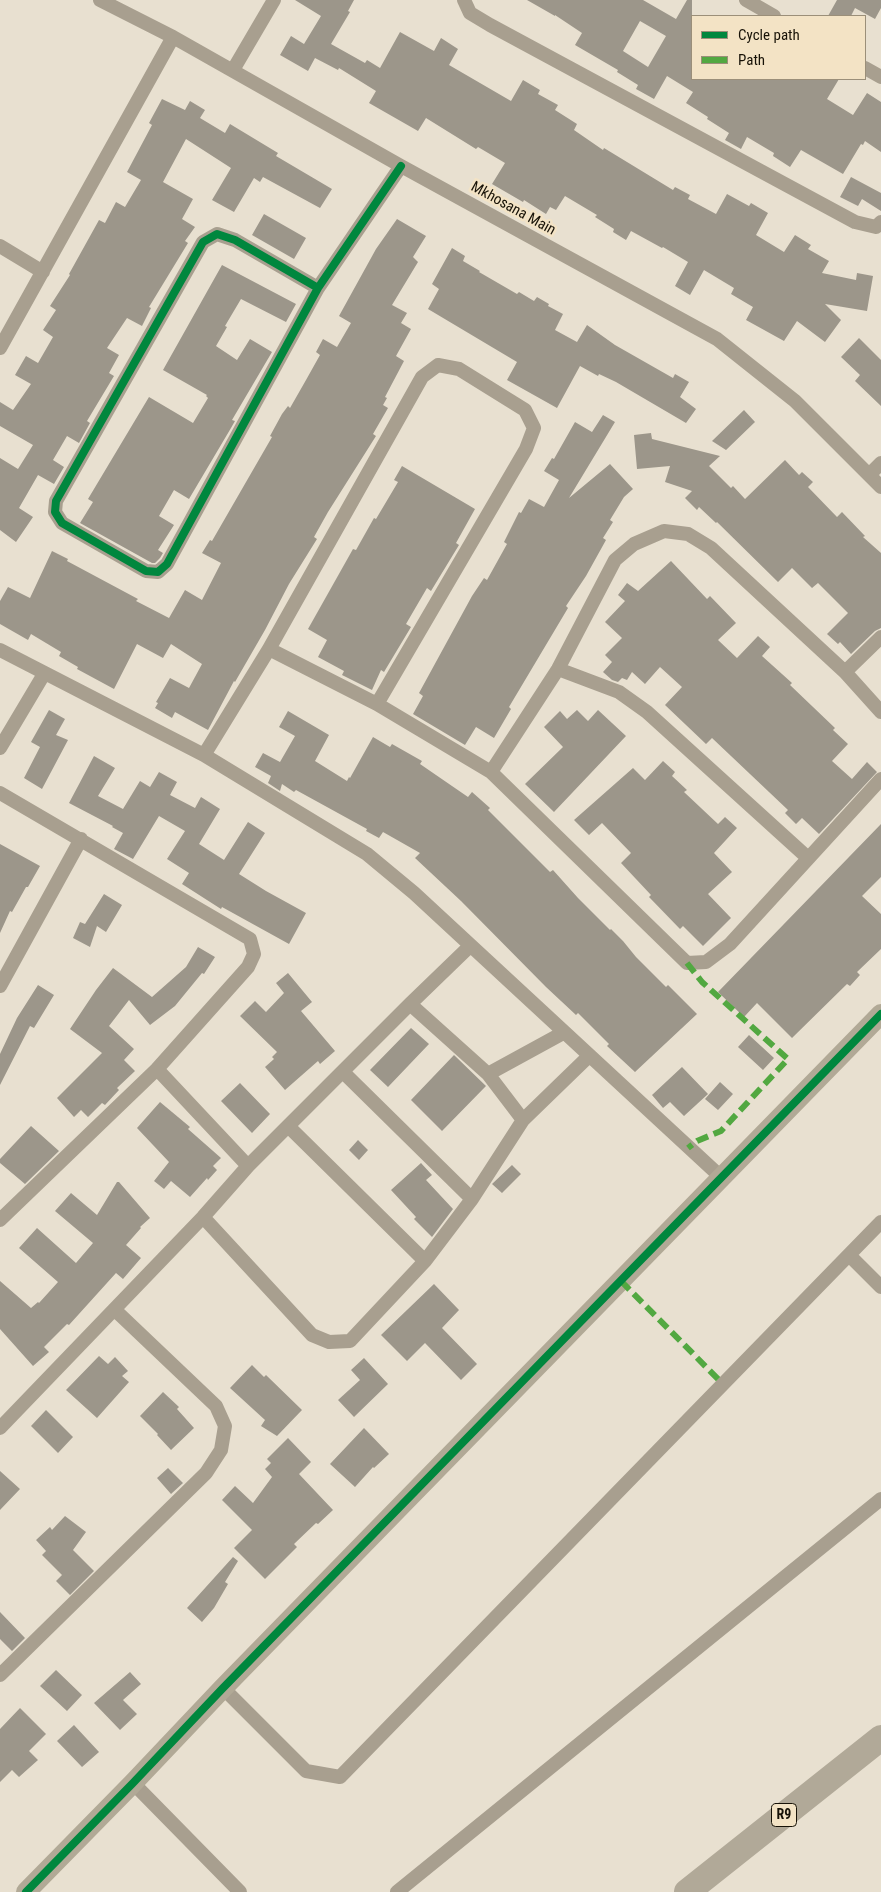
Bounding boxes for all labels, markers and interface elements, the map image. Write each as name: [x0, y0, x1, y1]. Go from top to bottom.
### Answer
legend: [691, 15, 866, 80]
text: Cycle path: [738, 26, 800, 44]
text: Path: [738, 51, 765, 69]
street label: Mkhosana Main: [468, 178, 558, 240]
road number: R9: [772, 1804, 796, 1826]

